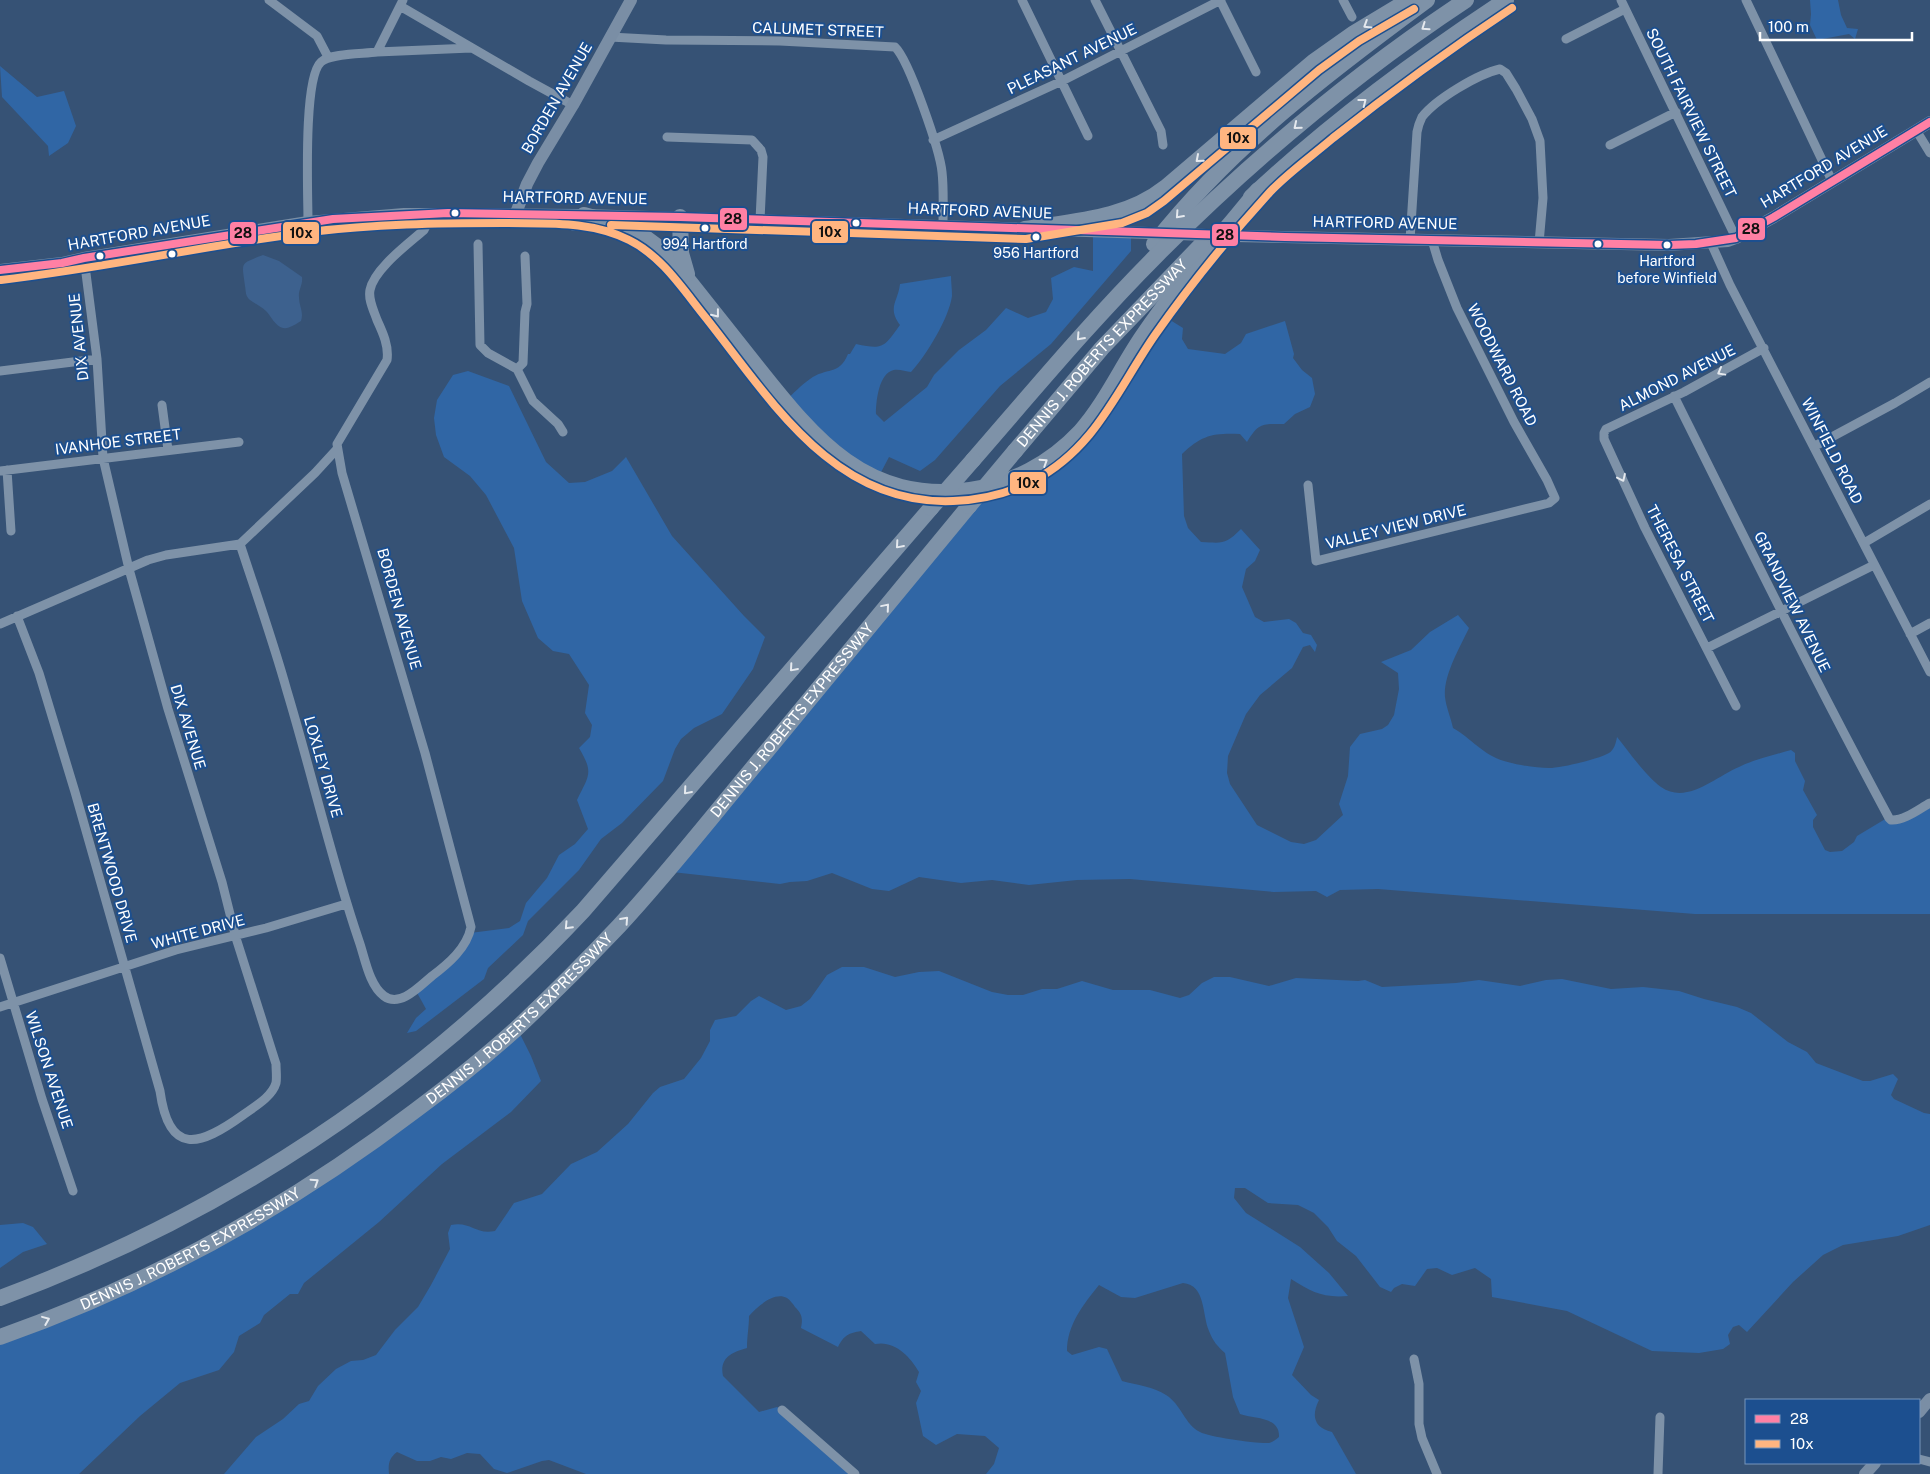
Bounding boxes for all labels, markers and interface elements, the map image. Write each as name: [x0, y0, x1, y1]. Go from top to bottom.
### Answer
scale bar: [1760, 10, 1912, 42]
text: 100 m: [1768, 18, 1809, 35]
street label: CALUMET STREET: [752, 19, 884, 40]
one-way arrow: [1364, 19, 1373, 28]
street label: PLEASANT AVENUE: [1004, 20, 1139, 97]
one-way arrow: [1422, 21, 1431, 30]
street label: SOUTH FAIRVIEW STREET: [1643, 25, 1740, 200]
street label: BORDEN AVENUE: [518, 39, 595, 156]
one-way arrow: [1357, 98, 1366, 107]
one-way arrow: [1293, 121, 1302, 130]
street label: HARTFORD AVENUE: [1757, 122, 1890, 211]
line badge: 10x: [1219, 126, 1257, 150]
text: 10x: [1226, 130, 1250, 146]
one-way arrow: [1196, 153, 1205, 161]
street label: HARTFORD AVENUE: [503, 188, 647, 207]
street label: HARTFORD AVENUE: [907, 199, 1053, 222]
line badge: 28: [719, 207, 748, 231]
unlabelled marker: [450, 208, 460, 218]
one-way arrow: [1176, 209, 1185, 218]
text: 28: [724, 211, 742, 227]
street label: HARTFORD AVENUE: [66, 212, 212, 253]
street label: HARTFORD AVENUE: [1313, 213, 1457, 232]
line badge: 28: [1737, 217, 1766, 241]
unlabelled marker: [851, 218, 861, 228]
line badge: 10x: [811, 220, 849, 244]
line badge: 28: [229, 221, 257, 245]
line badge: 10x: [282, 221, 320, 245]
text: 28: [1742, 221, 1760, 237]
marker: 994 Hartford: [700, 223, 710, 233]
line badge: 28: [1211, 223, 1239, 247]
text: 10x: [818, 224, 842, 240]
text: 28: [234, 225, 252, 241]
text: 10x: [289, 225, 313, 241]
text: 28: [1216, 227, 1234, 243]
marker: 956 Hartford: [1031, 232, 1041, 242]
place label: 994 Hartford: [662, 236, 748, 252]
unlabelled marker: [1593, 239, 1603, 249]
marker: Hartford before Winfield: [1662, 240, 1672, 250]
place label: 956 Hartford: [993, 245, 1079, 261]
unlabelled marker: [167, 249, 177, 259]
unlabelled marker: [95, 251, 105, 261]
place label: Hartford before Winfield: [1617, 253, 1717, 286]
street label: DENNIS J. ROBERTS EXPRESSWAY: [1013, 256, 1190, 450]
street label: DIX AVENUE: [65, 292, 92, 382]
street label: WOODWARD ROAD: [1464, 301, 1541, 429]
one-way arrow: [710, 308, 718, 317]
one-way arrow: [1077, 332, 1086, 341]
street label: ALMOND AVENUE: [1616, 341, 1738, 414]
one-way arrow: [1717, 366, 1726, 376]
street label: WINFIELD ROAD: [1798, 395, 1867, 507]
street label: IVANHOE STREET: [54, 425, 182, 458]
one-way arrow: [1039, 459, 1048, 468]
line badge: 10x: [1009, 471, 1047, 495]
one-way arrow: [1615, 473, 1626, 482]
text: 10x: [1016, 475, 1040, 491]
street label: VALLEY VIEW DRIVE: [1324, 501, 1468, 552]
street label: THERESA STREET: [1643, 502, 1718, 626]
street label: GRANDVIEW AVENUE: [1751, 529, 1834, 675]
one-way arrow: [896, 540, 905, 549]
street label: BORDEN AVENUE: [374, 546, 425, 671]
one-way arrow: [880, 604, 888, 613]
street label: DENNIS J. ROBERTS EXPRESSWAY: [707, 620, 877, 820]
one-way arrow: [790, 663, 799, 672]
street label: DIX AVENUE: [167, 682, 209, 771]
street label: LOXLEY DRIVE: [301, 714, 346, 819]
one-way arrow: [684, 786, 693, 795]
street label: BRENTWOOD DRIVE: [84, 801, 141, 945]
street label: WHITE DRIVE: [149, 911, 246, 952]
one-way arrow: [619, 916, 628, 925]
one-way arrow: [565, 921, 574, 930]
street label: DENNIS J. ROBERTS EXPRESSWAY: [423, 929, 616, 1107]
street label: WILSON AVENUE: [22, 1009, 77, 1131]
one-way arrow: [309, 1179, 318, 1189]
street label: DENNIS J. ROBERTS EXPRESSWAY: [77, 1184, 303, 1313]
one-way arrow: [41, 1315, 50, 1326]
legend: [1745, 1399, 1920, 1464]
text: 28: [1790, 1410, 1809, 1427]
text: 10x: [1790, 1435, 1814, 1452]

